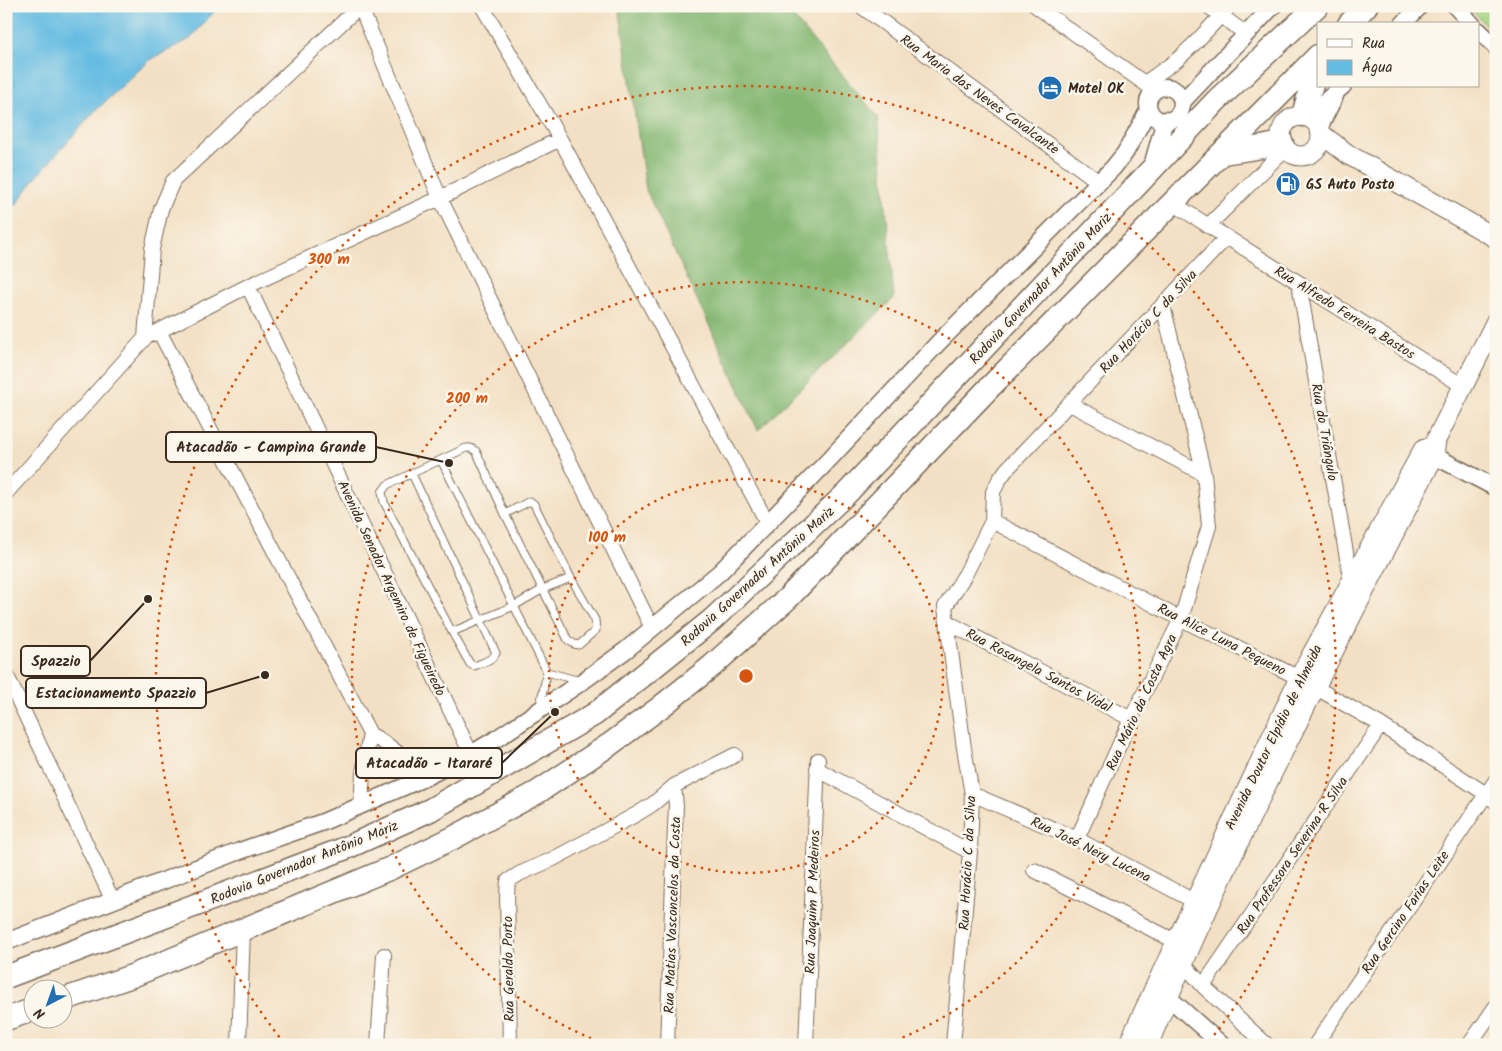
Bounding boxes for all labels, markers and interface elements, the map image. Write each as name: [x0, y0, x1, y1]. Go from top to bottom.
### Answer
legend: [1317, 22, 1480, 88]
street label: Rua Maria das Neves Cavalcante: [895, 29, 1064, 161]
text: Rua: [1362, 32, 1385, 56]
text: Água: [1362, 56, 1393, 80]
hotel icon: Motel OK: [1037, 75, 1063, 101]
place label: Motel OK: [1068, 78, 1125, 100]
fuel station icon: GS Auto Posto: [1275, 171, 1301, 197]
place label: GS Auto Posto: [1306, 174, 1395, 196]
street label: Rodovia Governador Antônio Mariz: [964, 208, 1117, 370]
text: 300 m: [307, 248, 350, 272]
street label: Rua Alfredo Ferreira Bastos: [1270, 260, 1419, 365]
street label: Rua Horácio C da Silva: [1095, 265, 1203, 379]
street label: Rua do Triângulo: [1305, 382, 1343, 483]
text: 200 m: [446, 387, 488, 411]
callout: Atacadão - Campina Grande: [166, 432, 376, 462]
text: Atacadão - Campina Grande: [176, 436, 367, 460]
street label: Avenida Senador Argemiro de Figueiredo: [331, 477, 451, 700]
street label: Rodovia Governador Antônio Mariz: [676, 501, 840, 652]
text: 100 m: [588, 526, 626, 550]
street label: Rua Alice Luna Pequeno: [1153, 598, 1290, 682]
street label: Rua Rosangela Santos Vidal: [962, 623, 1116, 719]
street label: Rua Mário da Costa Agra: [1101, 630, 1183, 774]
street label: Avenida Doutor Elpídio de Almeida: [1219, 641, 1328, 834]
callout: Spazzio: [21, 646, 90, 676]
text: Spazzio: [31, 650, 81, 674]
centre of rings: [737, 667, 755, 685]
callout: Estacionamento Spazzio: [26, 678, 206, 708]
text: Estacionamento Spazzio: [36, 682, 196, 706]
callout: Atacadão - Itararé: [356, 748, 502, 778]
text: Atacadão - Itararé: [366, 752, 493, 776]
street label: Rua Professora Severina R Silva: [1232, 772, 1354, 939]
street label: Rua Horácio C da Silva: [953, 795, 983, 931]
street label: Rua José Nery Lucena: [1027, 811, 1154, 889]
street label: Rodovia Governador Antônio Mariz: [207, 815, 402, 911]
street label: Rua Matias Vasconcelos da Costa: [659, 816, 687, 1014]
street label: Rua Joaquim P Medeiros: [799, 830, 827, 974]
street label: Rua Gercino Farias Leite: [1356, 846, 1456, 979]
street label: Rua Geraldo Porto: [497, 916, 521, 1022]
north arrow: [22, 978, 72, 1028]
text: N: [29, 1002, 51, 1024]

